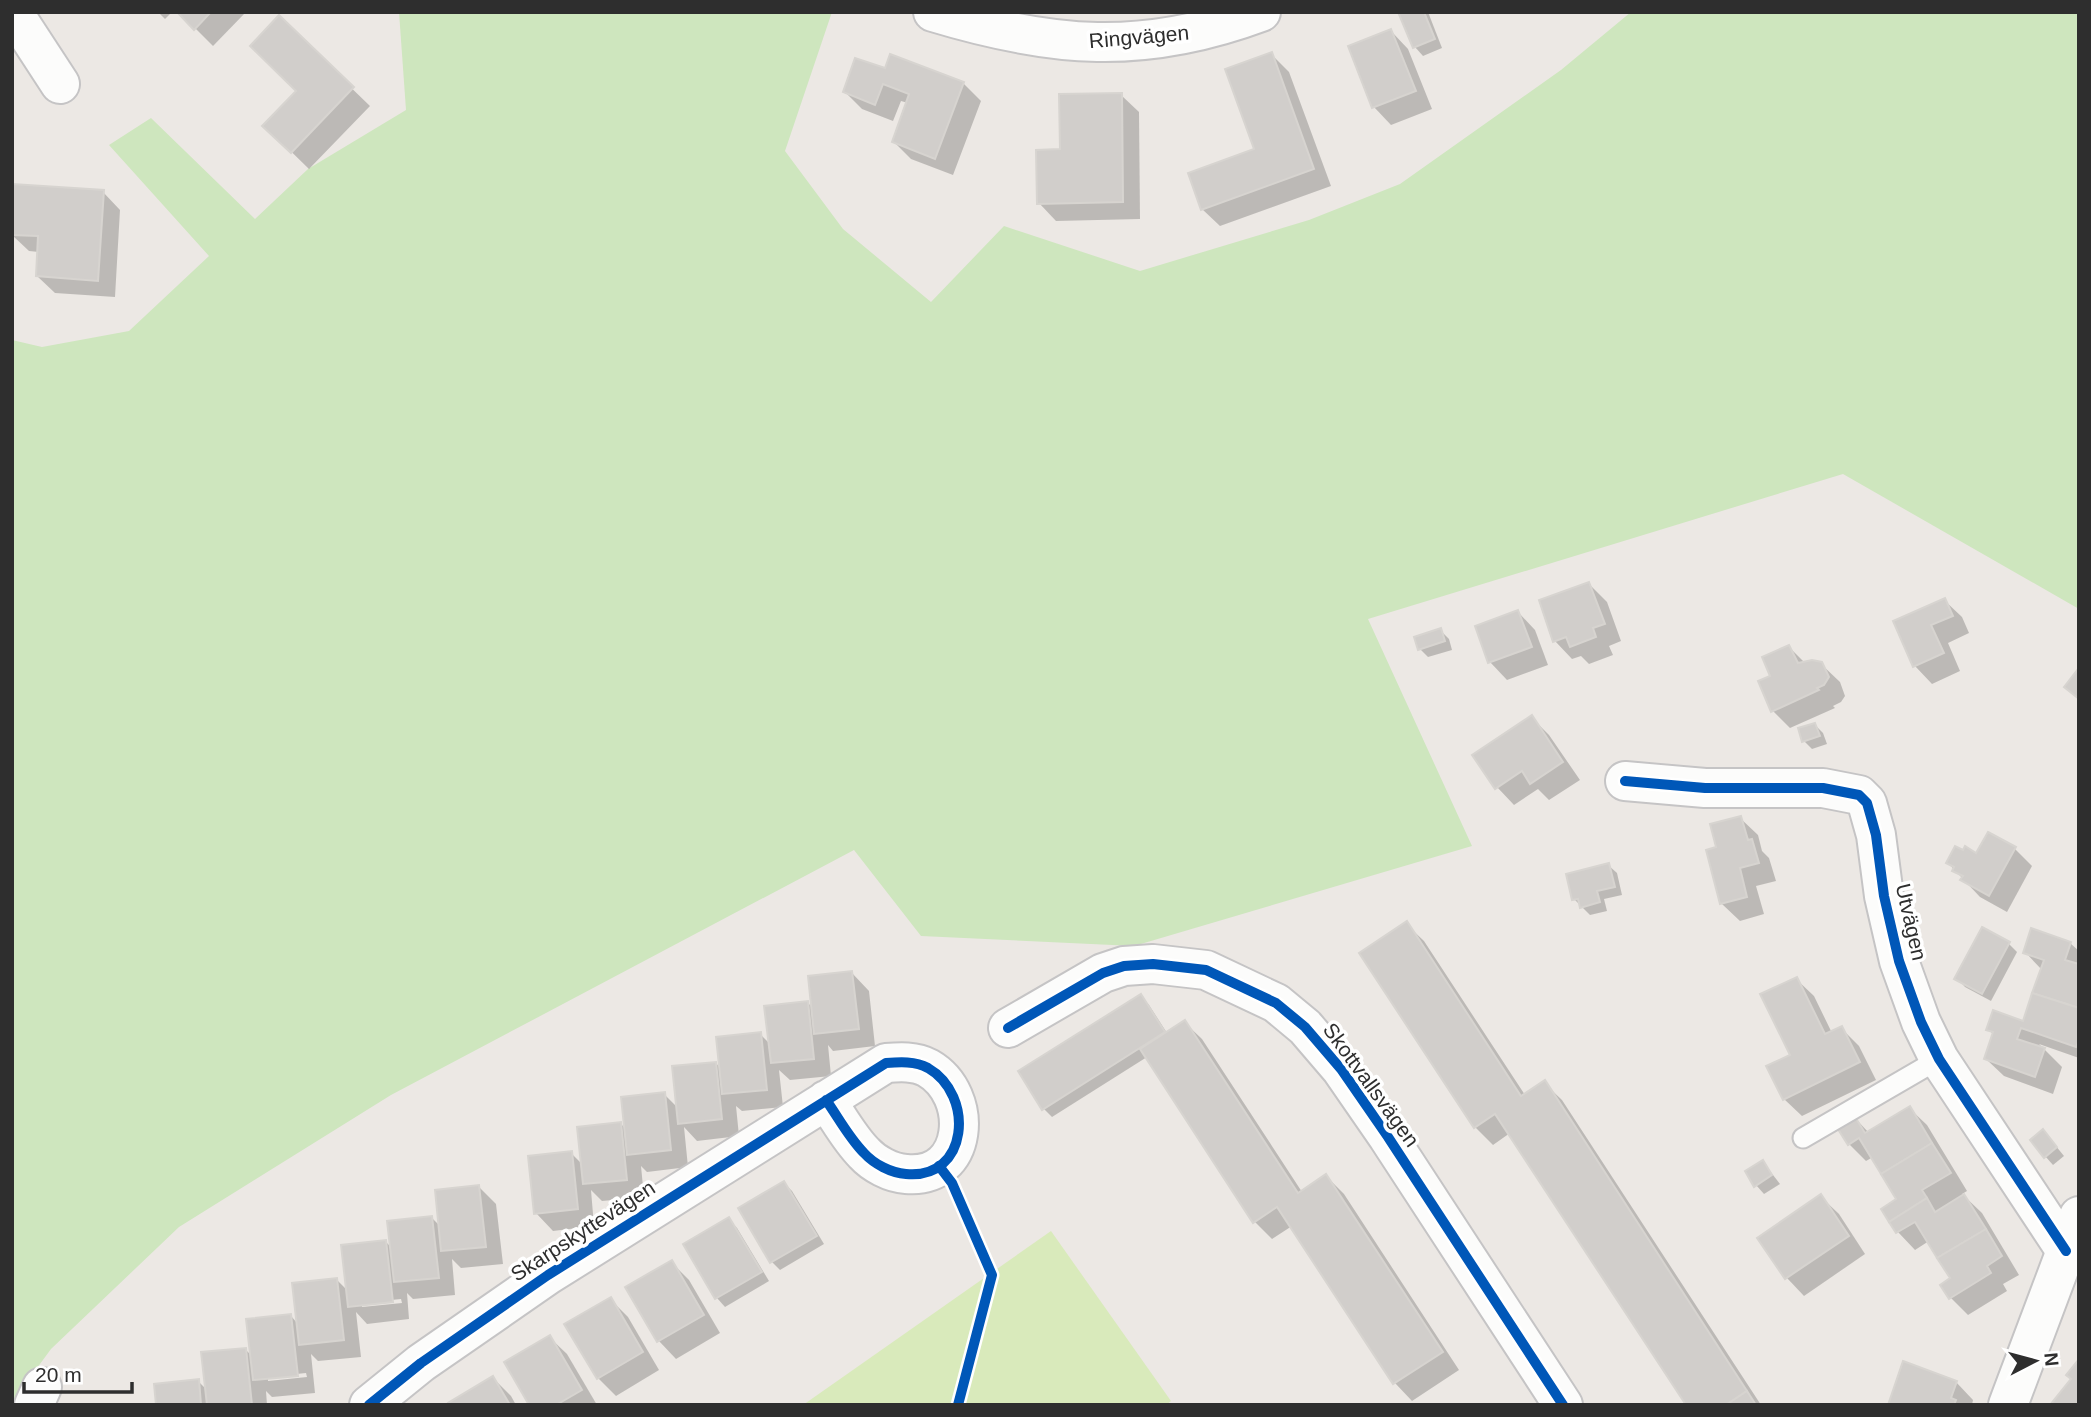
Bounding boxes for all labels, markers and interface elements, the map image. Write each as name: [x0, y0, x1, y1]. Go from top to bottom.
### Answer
street label: Ringvägen: [1088, 21, 1190, 52]
street label: Utvägen: [1891, 881, 1931, 963]
street label: Skottvallsvägen: [1319, 1018, 1424, 1151]
street label: Skarpskyttevägen: [506, 1175, 659, 1286]
north arrow: [2000, 1326, 2070, 1396]
scale bar: [24, 1350, 133, 1394]
text: N: [2040, 1351, 2063, 1367]
text: 20 m: [35, 1363, 82, 1386]

